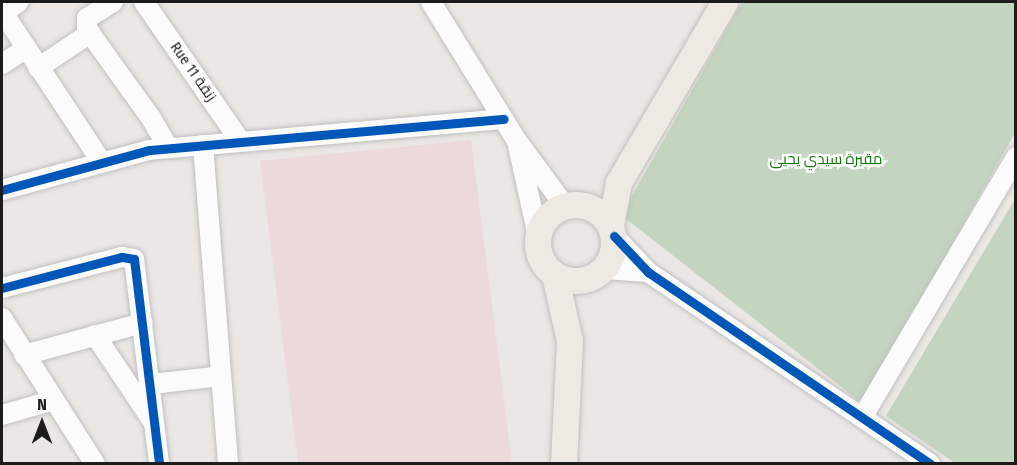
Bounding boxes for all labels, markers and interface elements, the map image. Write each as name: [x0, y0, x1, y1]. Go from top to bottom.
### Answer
street label: Rue 11 زنقة: [166, 39, 220, 105]
park label: مقبرة سيدي يحيى: [770, 151, 882, 169]
north arrow: [12, 393, 72, 453]
text: N: [37, 395, 47, 414]

